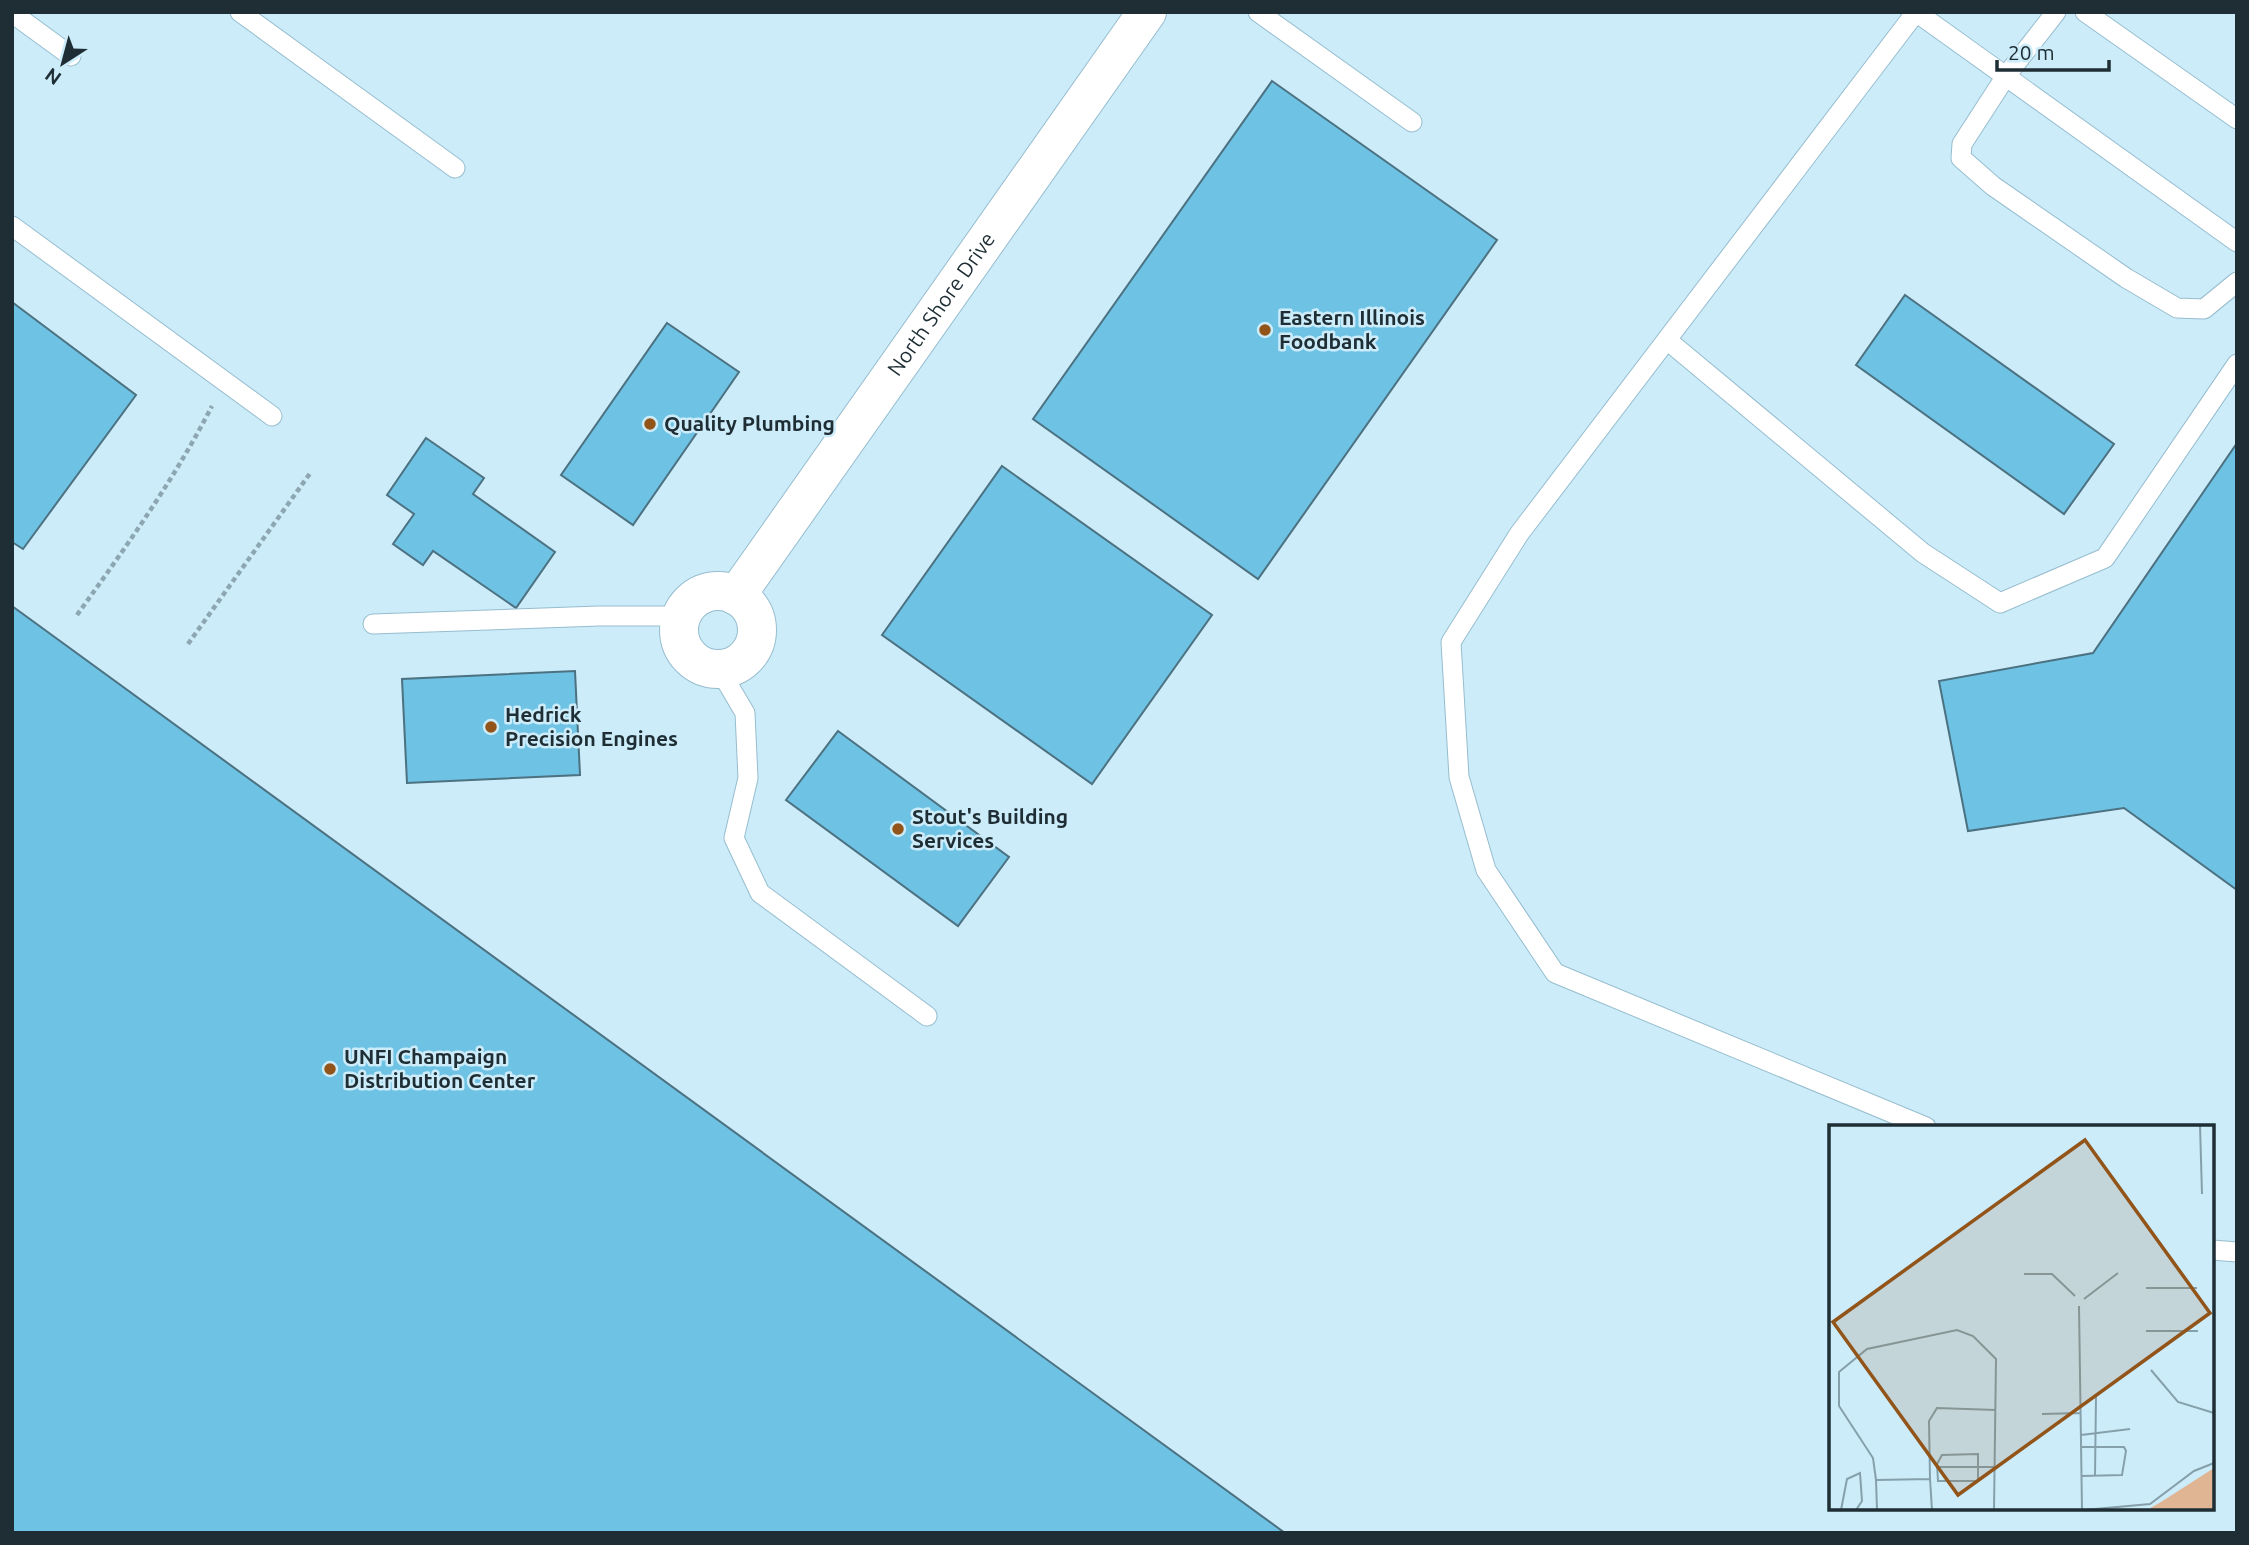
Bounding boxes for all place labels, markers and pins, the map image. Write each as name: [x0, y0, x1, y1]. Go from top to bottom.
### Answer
place label: Eastern Illinois Foodbank: [1279, 305, 1425, 353]
marker: Eastern Illinois Foodbank: [1257, 322, 1273, 338]
place label: Quality Plumbing: [664, 411, 835, 435]
marker: Quality Plumbing: [642, 416, 658, 432]
place label: Hedrick Precision Engines: [505, 702, 678, 750]
marker: Hedrick Precision Engines: [483, 719, 499, 735]
place label: Stout's Building Services: [912, 804, 1068, 852]
marker: Stout's Building Services: [890, 821, 906, 837]
place label: UNFI Champaign Distribution Center: [344, 1044, 536, 1092]
marker: UNFI Champaign Distribution Center: [322, 1061, 338, 1077]

